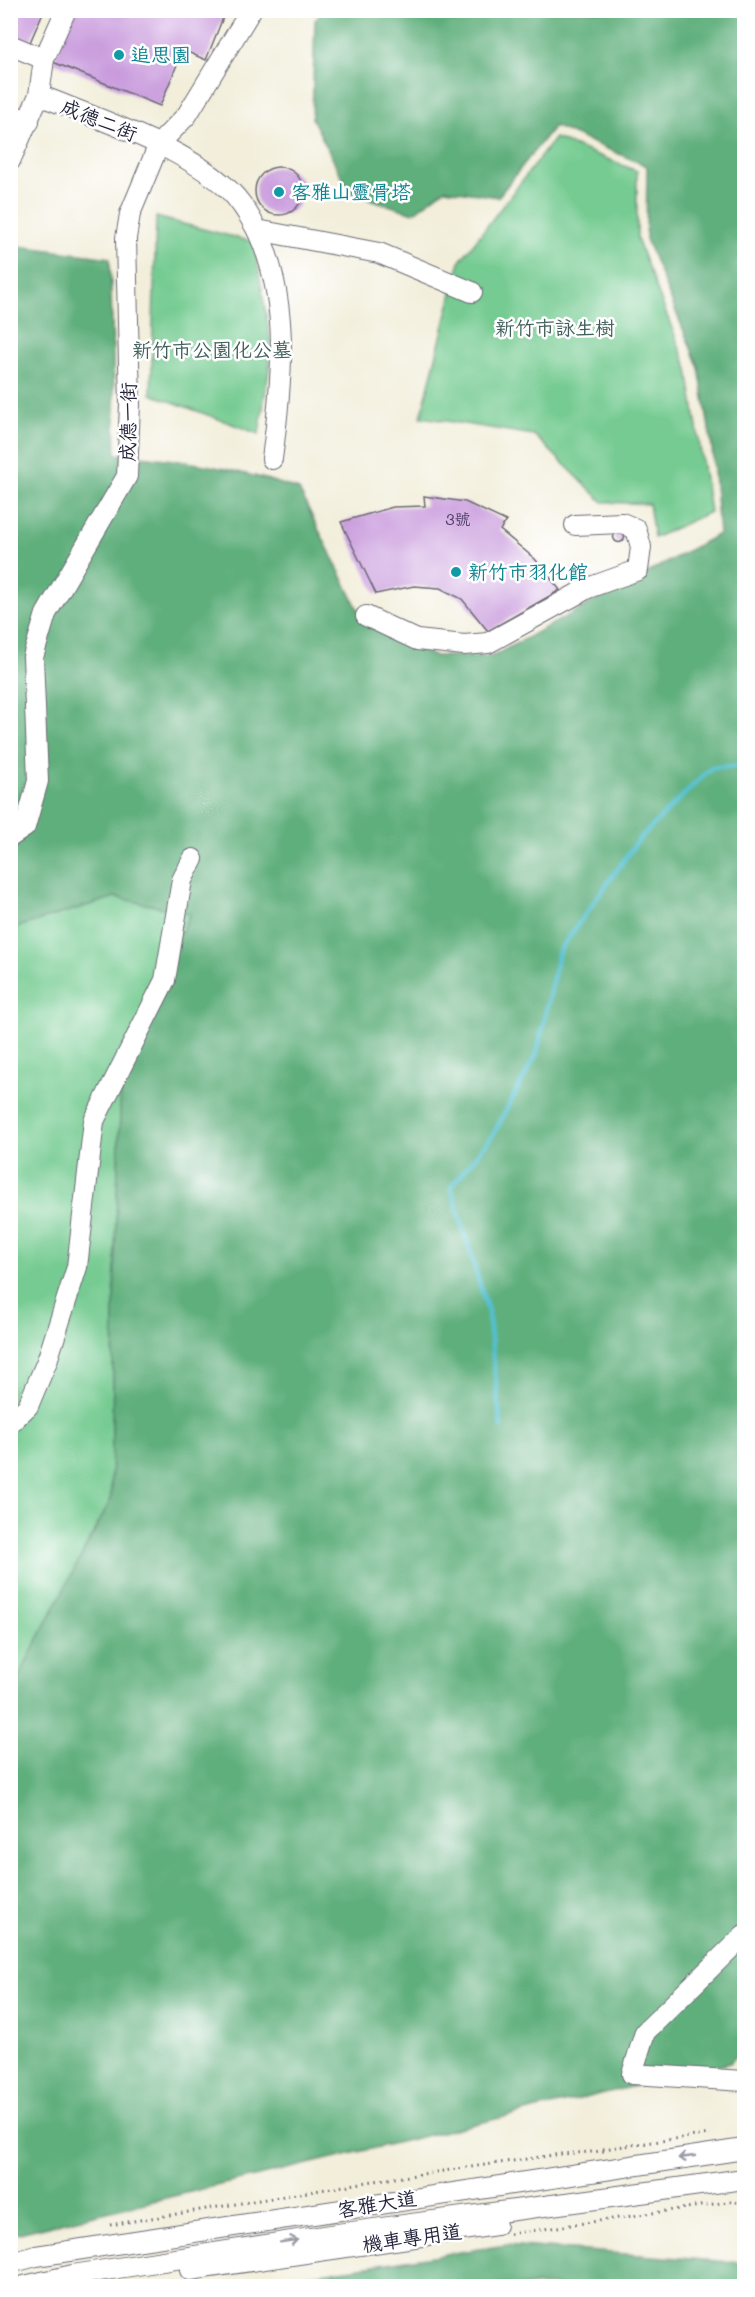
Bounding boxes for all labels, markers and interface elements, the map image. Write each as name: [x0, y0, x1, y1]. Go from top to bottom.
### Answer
place label: 追思園: [131, 41, 191, 67]
marker: 追思園: [112, 48, 126, 62]
street label: 成德二街: [57, 92, 141, 146]
place label: 客雅山靈骨塔: [291, 178, 411, 204]
marker: 客雅山靈骨塔: [272, 185, 286, 199]
park label: 新竹市詠生樹: [495, 314, 615, 340]
park label: 新竹市公園化公墓: [132, 336, 292, 362]
street label: 成德一街: [113, 382, 141, 462]
house number: 3號: [445, 508, 471, 529]
place label: 新竹市羽化館: [468, 558, 588, 584]
marker: 新竹市羽化館: [449, 565, 463, 579]
one-way arrow: [677, 2151, 697, 2162]
street label: 客雅大道: [335, 2184, 418, 2222]
street label: 機車專用道: [361, 2217, 463, 2257]
one-way arrow: [278, 2236, 298, 2247]

